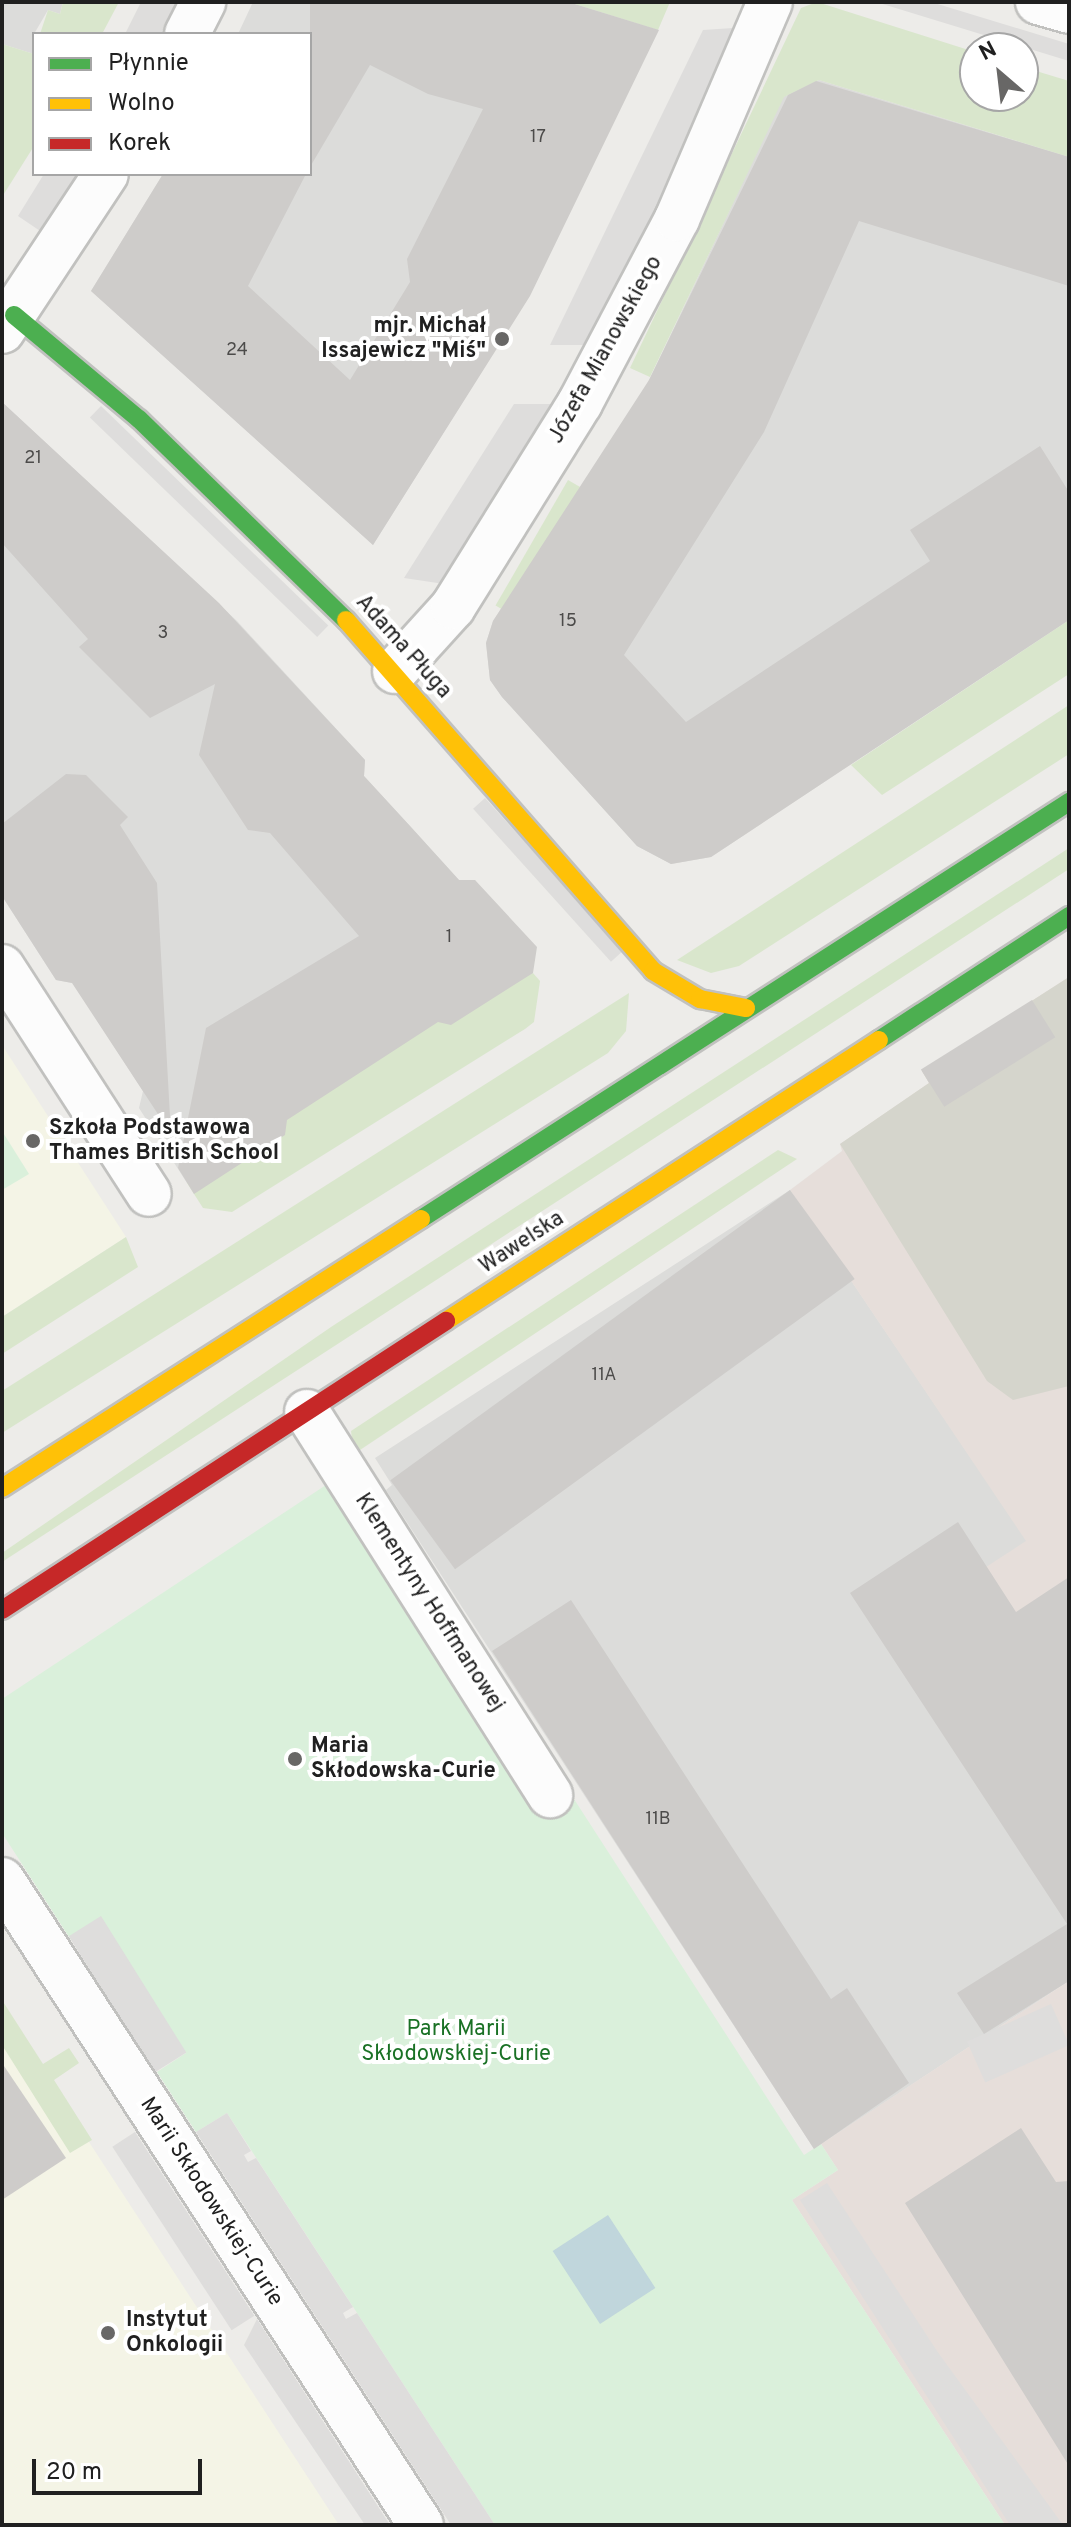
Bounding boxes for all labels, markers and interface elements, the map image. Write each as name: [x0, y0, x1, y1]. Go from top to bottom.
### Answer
legend: [32, 32, 312, 176]
north arrow: [959, 32, 1039, 112]
text: N: [975, 37, 1002, 68]
text: Płynnie: [108, 49, 189, 79]
text: Wolno: [108, 89, 175, 119]
house number: 17: [530, 127, 546, 149]
text: Korek: [108, 129, 171, 159]
street label: Józefa Mianowskiego: [543, 252, 669, 448]
place label: mjr. Michał Issajewicz "Miś": [321, 313, 486, 364]
marker: mjr. Michał Issajewicz "Miś": [493, 330, 511, 348]
house number: 24: [226, 340, 248, 362]
house number: 21: [24, 448, 42, 470]
street label: Adama Pługa: [350, 590, 456, 704]
house number: 15: [559, 611, 577, 633]
house number: 3: [158, 623, 168, 645]
house number: 1: [446, 927, 452, 949]
place label: Szkoła Podstawowa Thames British School: [49, 1115, 279, 1166]
marker: Szkoła Podstawowa Thames British School: [24, 1132, 42, 1150]
street label: Wawelska: [475, 1206, 569, 1280]
house number: 11A: [591, 1365, 617, 1387]
street label: Klementyny Hoffmanowej: [348, 1489, 510, 1717]
place label: Maria Skłodowska-Curie: [311, 1733, 496, 1784]
marker: Maria Skłodowska-Curie: [286, 1750, 304, 1768]
house number: 11B: [645, 1809, 671, 1831]
park label: Park Marii Skłodowskiej-Curie: [361, 2016, 551, 2068]
street label: Marii Skłodowskiej-Curie: [134, 2093, 288, 2311]
place label: Instytut Onkologii: [126, 2307, 223, 2358]
marker: Instytut Onkologii: [97, 2322, 119, 2344]
scale bar: [36, 2443, 206, 2493]
text: 20 m: [46, 2458, 102, 2488]

